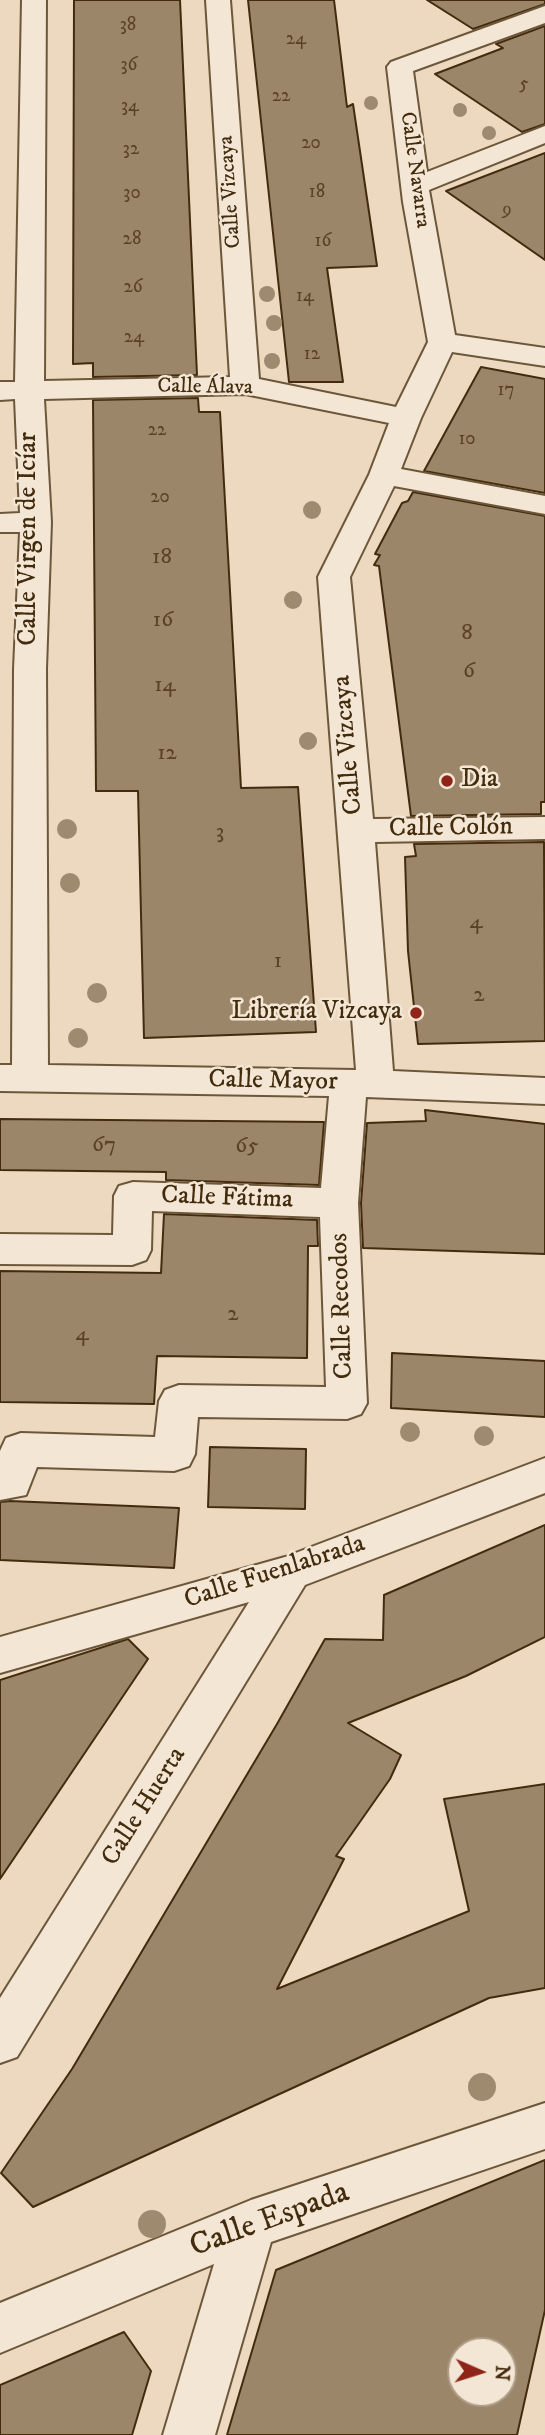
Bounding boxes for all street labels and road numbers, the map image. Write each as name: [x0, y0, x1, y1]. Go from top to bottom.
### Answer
street label: Calle Navarra: [393, 110, 435, 230]
street label: Calle Vizcaya: [214, 135, 248, 249]
street label: Calle Álava: [157, 375, 253, 401]
street label: Calle Virgen de Icíar: [14, 432, 46, 646]
street label: Calle Vizcaya: [327, 674, 371, 816]
street label: Calle Colón: [389, 812, 513, 846]
street label: Calle Mayor: [208, 1065, 338, 1099]
street label: Calle Fátima: [160, 1181, 294, 1217]
street label: Calle Recodos: [325, 1232, 361, 1380]
street label: Calle Fuenlabrada: [181, 1529, 369, 1617]
street label: Calle Huerta: [96, 1742, 194, 1872]
street label: Calle Espada: [185, 2174, 355, 2268]

